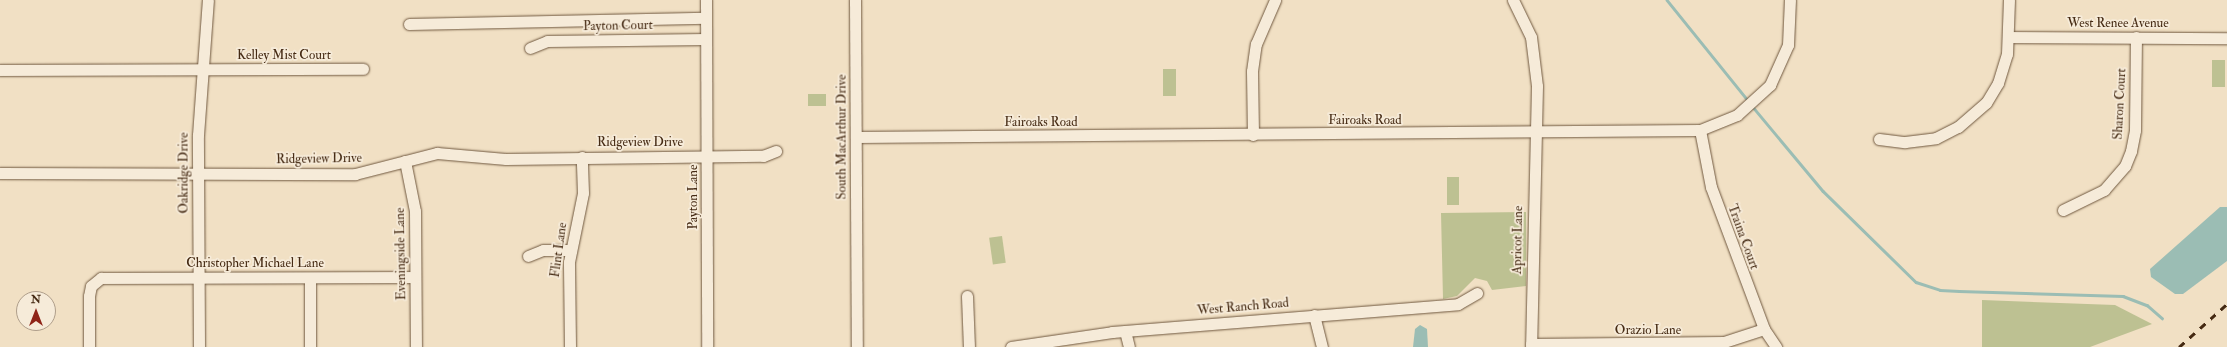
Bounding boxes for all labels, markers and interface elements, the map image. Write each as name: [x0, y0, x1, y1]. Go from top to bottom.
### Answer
street label: West Renee Avenue: [2067, 15, 2169, 31]
street label: Payton Court: [583, 18, 653, 34]
street label: Kelley Mist Court: [237, 47, 331, 63]
street label: Sharon Court: [2110, 68, 2130, 140]
street label: South MacArthur Drive: [834, 74, 850, 200]
street label: Fairoaks Road: [1328, 112, 1402, 128]
street label: Fairoaks Road: [1004, 114, 1078, 130]
street label: Oakridge Drive: [176, 132, 192, 214]
street label: Ridgeview Drive: [597, 134, 683, 150]
street label: Ridgeview Drive: [276, 150, 362, 168]
street label: Payton Lane: [685, 164, 701, 230]
street label: Traina Court: [1724, 202, 1762, 272]
street label: Apricot Lane: [1510, 206, 1526, 274]
street label: Eveningside Lane: [392, 208, 410, 300]
street label: Flint Lane: [547, 221, 571, 279]
street label: Christopher Michael Lane: [186, 255, 324, 271]
north arrow: [16, 291, 56, 331]
text: N: [31, 293, 41, 306]
street label: West Ranch Road: [1196, 295, 1290, 319]
street label: Orazio Lane: [1615, 322, 1681, 338]

